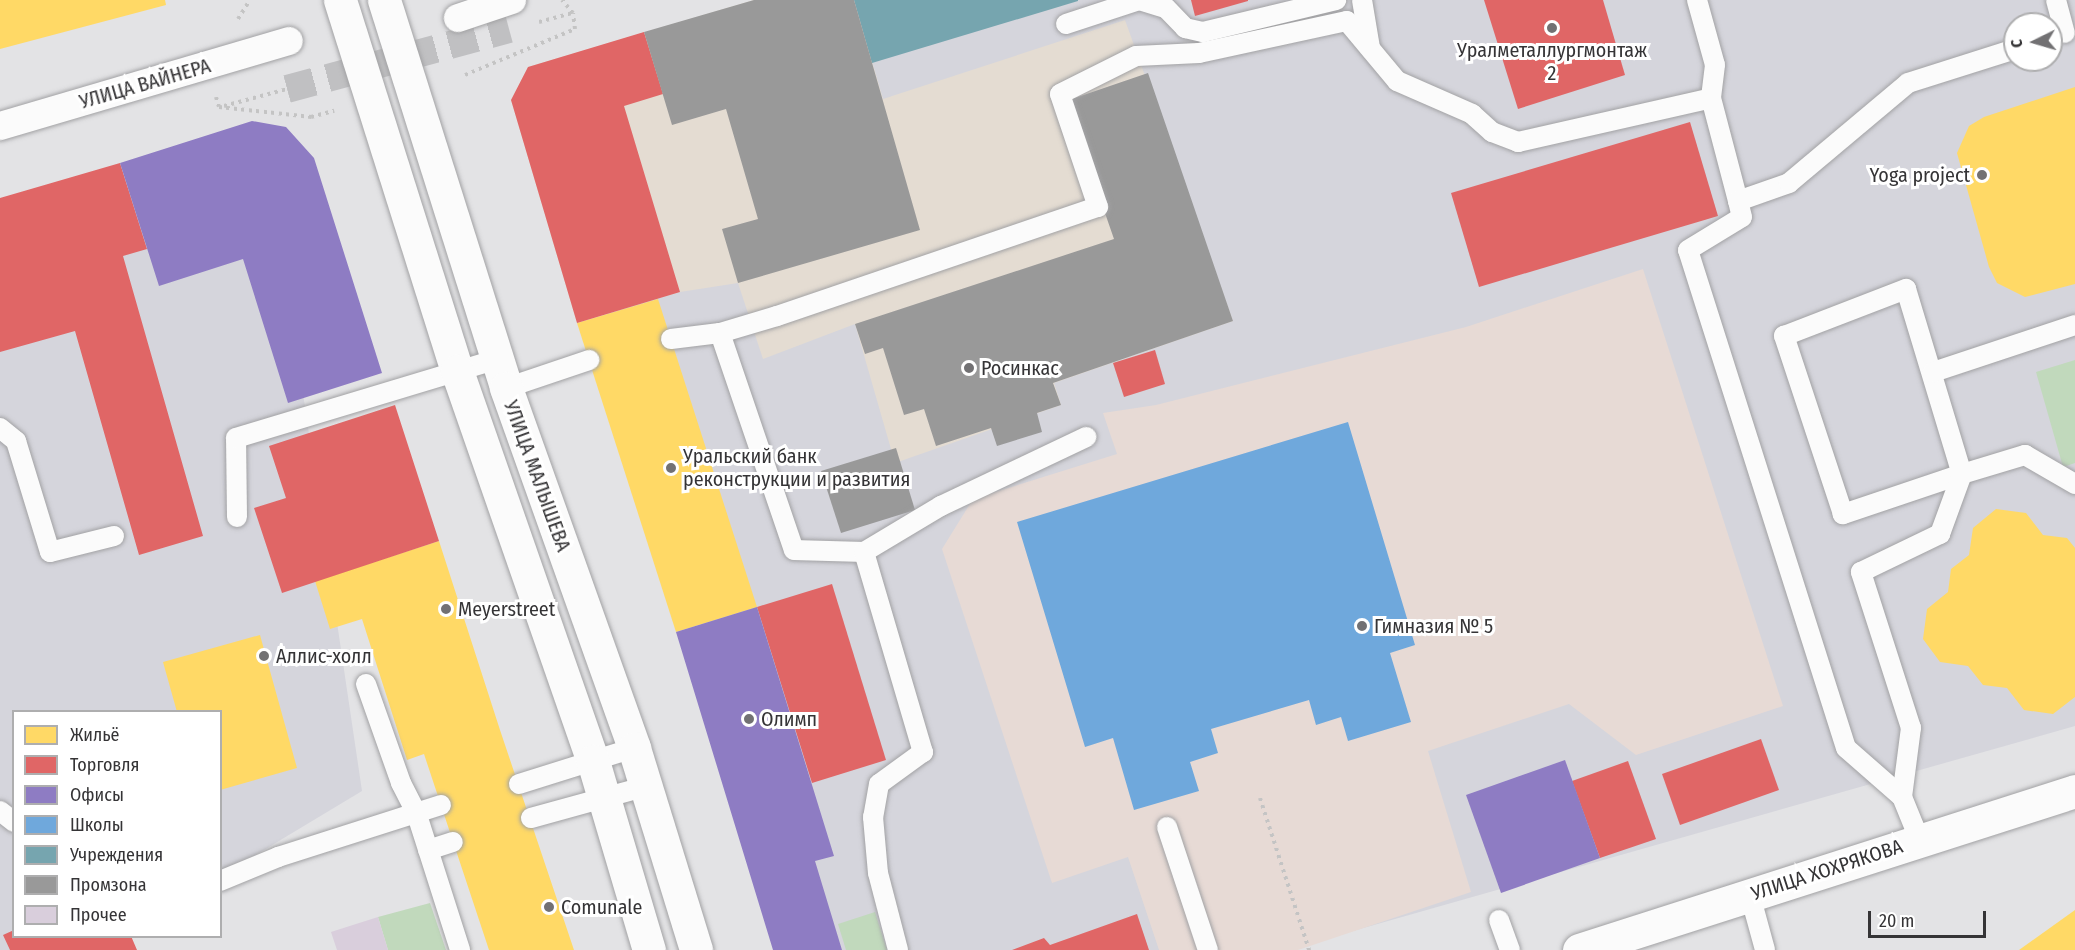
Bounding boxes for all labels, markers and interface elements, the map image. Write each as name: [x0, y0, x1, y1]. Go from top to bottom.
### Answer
north arrow: [2003, 12, 2063, 72]
marker: Уралметаллургмонтаж 2: [1545, 21, 1559, 35]
place label: Уралметаллургмонтаж 2: [1457, 38, 1647, 85]
text: С: [2007, 38, 2026, 48]
street label: УЛИЦА ВАЙНЕРА: [77, 54, 213, 114]
place label: Yoga projeсt: [1870, 163, 1970, 187]
marker: Yoga projeсt: [1975, 168, 1989, 182]
place label: Росинкас: [981, 356, 1059, 380]
marker: Росинкас: [962, 361, 976, 375]
street label: УЛИЦА МАЛЫШЕВА: [499, 397, 575, 555]
place label: Уральский банк реконструкции и развития: [683, 444, 910, 491]
marker: Уральский банк реконструкции и развития: [664, 461, 678, 475]
place label: Meyerstreet: [458, 597, 555, 621]
marker: Meyerstreet: [439, 602, 453, 616]
place label: Гимназия № 5: [1374, 614, 1493, 638]
marker: Гимназия № 5: [1355, 619, 1369, 633]
place label: Аллис-холл: [276, 644, 372, 668]
marker: Аллис-холл: [257, 649, 271, 663]
place label: Олимп: [761, 707, 817, 731]
legend: [12, 710, 222, 938]
marker: Олимп: [742, 712, 756, 726]
text: Жильё: [70, 724, 120, 746]
text: Торговля: [70, 754, 139, 776]
text: Офисы: [70, 784, 124, 806]
text: Школы: [70, 814, 124, 836]
street label: УЛИЦА ХОХРЯКОВА: [1748, 834, 1906, 906]
text: Учреждения: [70, 844, 163, 866]
text: Промзона: [70, 874, 147, 896]
place label: Comunale: [561, 895, 642, 919]
scale bar: [1871, 899, 1990, 937]
marker: Comunale: [542, 900, 556, 914]
text: Прочее: [70, 904, 127, 926]
text: 20 m: [1879, 910, 1914, 932]

